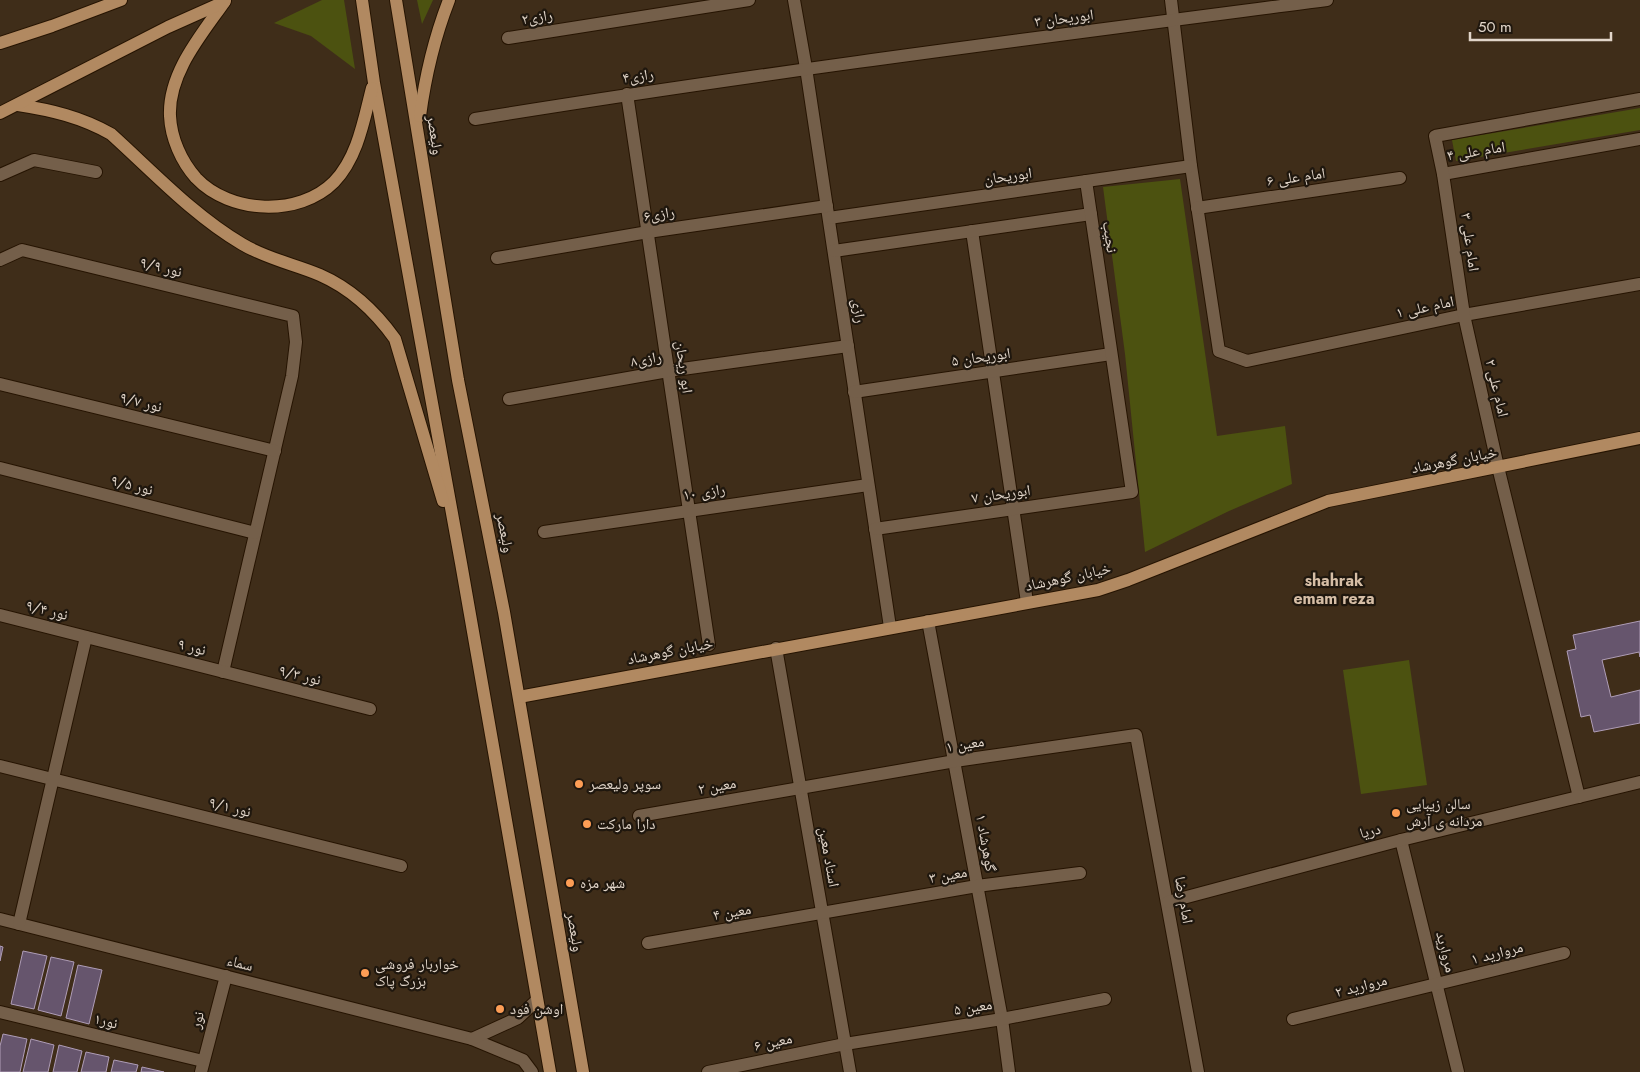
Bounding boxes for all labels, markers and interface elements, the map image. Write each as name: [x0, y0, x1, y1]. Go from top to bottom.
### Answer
street label: ابوریحان ۳: [1033, 3, 1095, 33]
street label: رازی۲: [520, 4, 554, 30]
scale bar: [1470, 10, 1611, 42]
text: 50 m: [1478, 16, 1512, 38]
street label: رازی۴: [621, 63, 655, 89]
street label: ولیعصر: [421, 113, 449, 156]
street label: امام علی ۴: [1445, 136, 1507, 166]
street label: ابوریحان: [983, 162, 1033, 190]
street label: امام علی ۶: [1265, 162, 1327, 192]
street label: رازی۶: [642, 201, 676, 227]
street label: امام علی ۳: [1455, 211, 1485, 273]
street label: نجیب: [1097, 220, 1123, 254]
street label: نور ۹/۹: [138, 251, 184, 283]
street label: امام علی ۱: [1394, 290, 1456, 324]
street label: رازی: [846, 297, 872, 325]
street label: ابو ریحان: [669, 339, 699, 395]
street label: ابوریحان ۵: [950, 342, 1012, 372]
street label: رازی۸: [629, 345, 663, 373]
street label: امام علی ۲: [1480, 357, 1514, 419]
street label: نور ۹/۷: [118, 386, 164, 418]
street label: خیابان گوهرشاد: [1409, 441, 1499, 479]
street label: نور ۹/۵: [109, 469, 155, 501]
street label: رازی ۱۰: [681, 478, 727, 506]
street label: ابوریحان ۷: [970, 479, 1032, 509]
street label: ولیعصر: [490, 511, 520, 555]
street label: خیابان گوهرشاد: [1023, 557, 1113, 597]
district label: shahrak emam reza: [1293, 569, 1375, 610]
street label: نور ۹/۴: [24, 594, 70, 626]
street label: خیابان گوهرشاد: [625, 632, 715, 670]
street label: نور ۹: [176, 633, 208, 661]
street label: نور ۹/۳: [277, 659, 323, 691]
street label: معین ۱: [944, 730, 986, 758]
street label: معین ۲: [696, 772, 738, 800]
place label: سوپر ولیعصر: [588, 773, 661, 795]
marker: سوپر ولیعصر: [573, 778, 585, 790]
street label: نور ۹/۱: [207, 791, 253, 823]
place label: سالن زیبایی مردانه ی آرش: [1406, 793, 1483, 832]
marker: سالن زیبایی مردانه ی آرش: [1390, 807, 1402, 819]
street label: گوهرشاد ۱: [970, 812, 1002, 874]
place label: دارا مارکت: [597, 813, 656, 835]
marker: دارا مارکت: [581, 818, 593, 830]
street label: دریا: [1357, 818, 1383, 844]
street label: استاد معین: [813, 825, 845, 889]
street label: معین ۳: [927, 861, 969, 889]
place label: شهر مزه: [580, 872, 625, 894]
street label: امام رضا: [1169, 875, 1199, 925]
marker: شهر مزه: [564, 877, 576, 889]
street label: معین ۴: [711, 898, 753, 926]
street label: ولیعصر: [561, 910, 589, 953]
street label: مروارید: [1430, 929, 1462, 975]
street label: مروارید ۱: [1469, 936, 1525, 970]
street label: سماء: [225, 949, 256, 977]
place label: خواربار فروشی بزرگ پاک: [375, 953, 459, 992]
marker: خواربار فروشی بزرگ پاک: [359, 967, 371, 979]
street label: مروارید ۲: [1333, 969, 1389, 1003]
street label: معین ۵: [952, 993, 994, 1021]
place label: اوشن فود: [510, 998, 563, 1020]
marker: اوشن فود: [494, 1003, 506, 1015]
street label: نور۱: [92, 1007, 120, 1035]
street label: نور: [184, 1009, 210, 1032]
street label: معین ۶: [752, 1027, 794, 1057]

